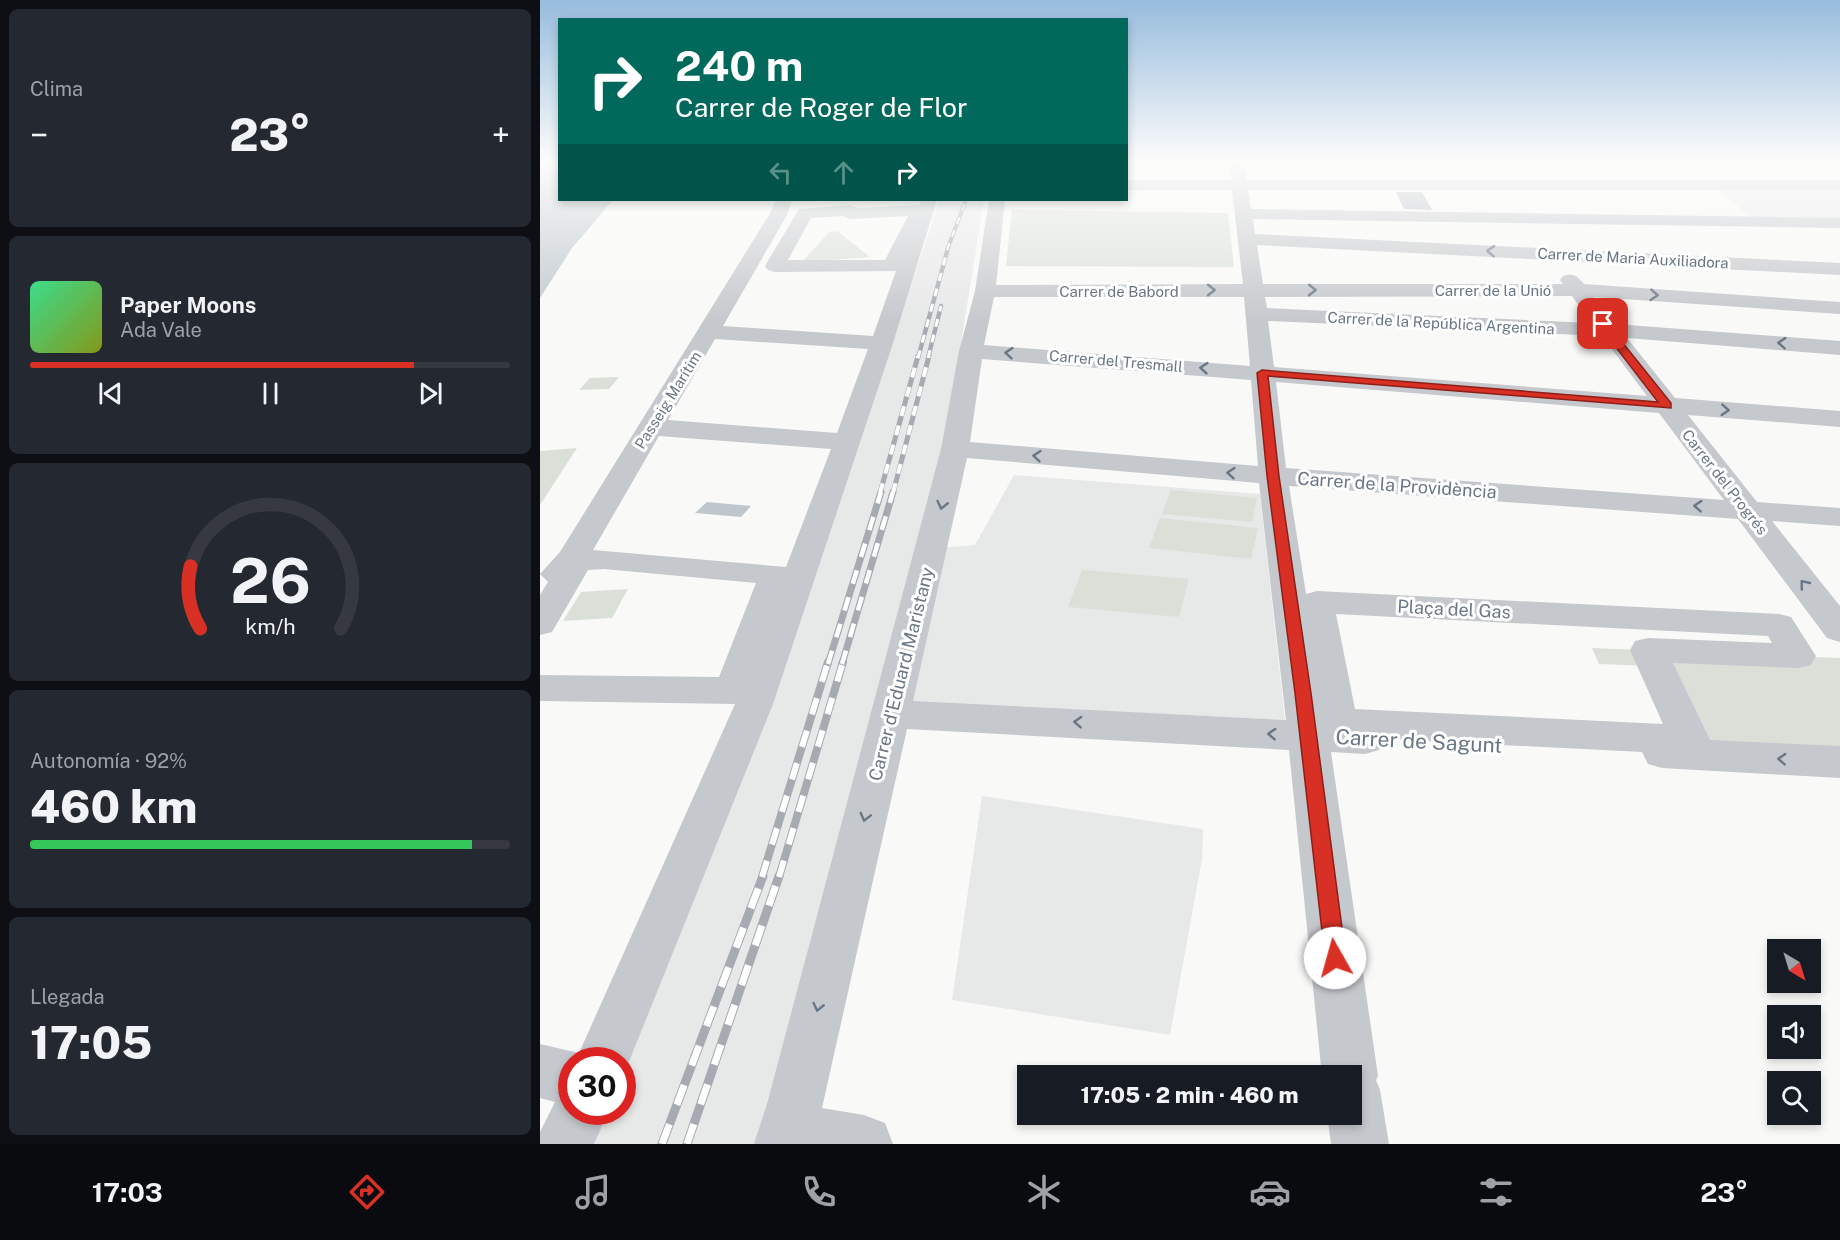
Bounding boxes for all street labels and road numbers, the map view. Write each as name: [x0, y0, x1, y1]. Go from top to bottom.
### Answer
street label: Carrer de Maria Auxiliadora: [1537, 245, 1729, 271]
street label: Carrer de la Unió: [1435, 282, 1551, 299]
street label: Carrer de Babord: [1059, 283, 1179, 300]
street label: Carrer de la República Argentina: [1327, 309, 1555, 337]
street label: Carrer del Tresmall: [1049, 347, 1183, 375]
street label: Passeig Marítim: [631, 348, 705, 452]
street label: Carrer del Progrés: [1679, 426, 1771, 538]
street label: Carrer de la Providència: [1297, 468, 1497, 502]
street label: Carrer d'Eduard Maristany: [864, 565, 938, 783]
street label: Plaça del Gas: [1397, 596, 1511, 622]
street label: Carrer de Sagunt: [1335, 724, 1503, 758]

